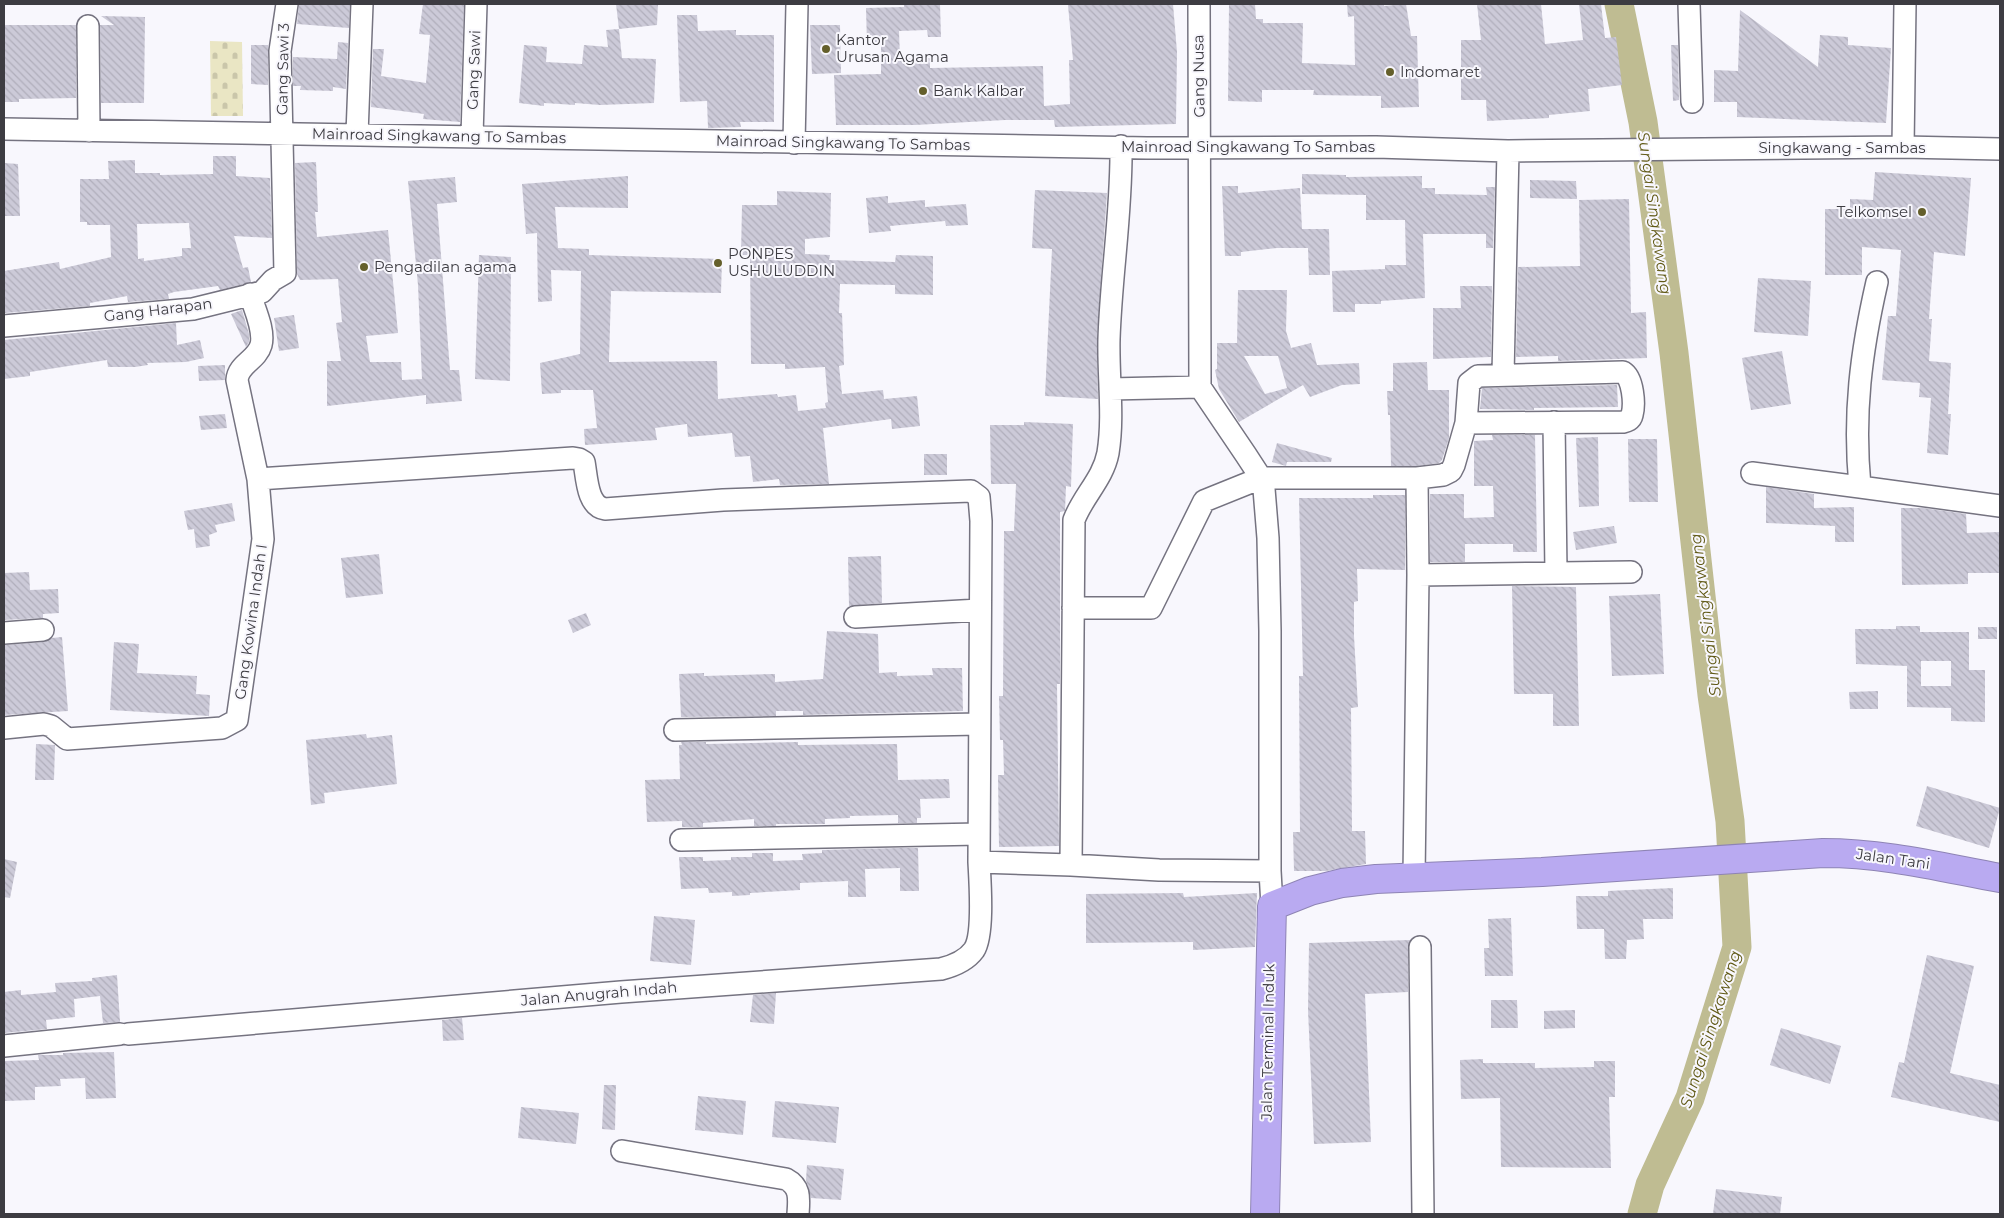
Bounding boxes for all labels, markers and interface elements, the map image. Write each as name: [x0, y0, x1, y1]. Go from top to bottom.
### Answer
street label: Gang Sawi 3: [272, 23, 293, 115]
street label: Gang Sawi: [463, 30, 484, 110]
place label: Kantor Urusan Agama: [836, 30, 949, 66]
street label: Gang Nusa: [1188, 34, 1209, 118]
marker: Kantor Urusan Agama: [820, 43, 832, 55]
place label: Indomaret: [1400, 62, 1480, 81]
marker: Indomaret: [1384, 66, 1396, 78]
place label: Bank Kalbar: [933, 81, 1025, 100]
marker: Bank Kalbar: [917, 85, 929, 97]
street label: Mainroad Singkawang To Sambas: [312, 124, 566, 147]
water label: Sungai Singkawang: [1634, 130, 1675, 296]
street label: Mainroad Singkawang To Sambas: [716, 131, 970, 154]
street label: Mainroad Singkawang To Sambas: [1121, 137, 1375, 156]
street label: Singkawang - Sambas: [1758, 138, 1926, 157]
place label: Telkomsel: [1837, 202, 1912, 221]
marker: Telkomsel: [1916, 206, 1928, 218]
place label: PONPES USHULUDDIN: [728, 244, 835, 280]
place label: Pengadilan agama: [374, 257, 517, 276]
marker: PONPES USHULUDDIN: [712, 257, 724, 269]
marker: Pengadilan agama: [358, 261, 370, 273]
street label: Gang Harapan: [103, 293, 213, 326]
water label: Sungai Singkawang: [1686, 532, 1725, 698]
street label: Gang Kowina Indah I: [230, 543, 271, 701]
street label: Jalan Tani: [1854, 844, 1931, 873]
water label: Sungai Singkawang: [1676, 948, 1745, 1110]
street label: Jalan Terminal Induk: [1257, 963, 1278, 1122]
street label: Jalan Anugrah Indah: [519, 977, 678, 1010]

